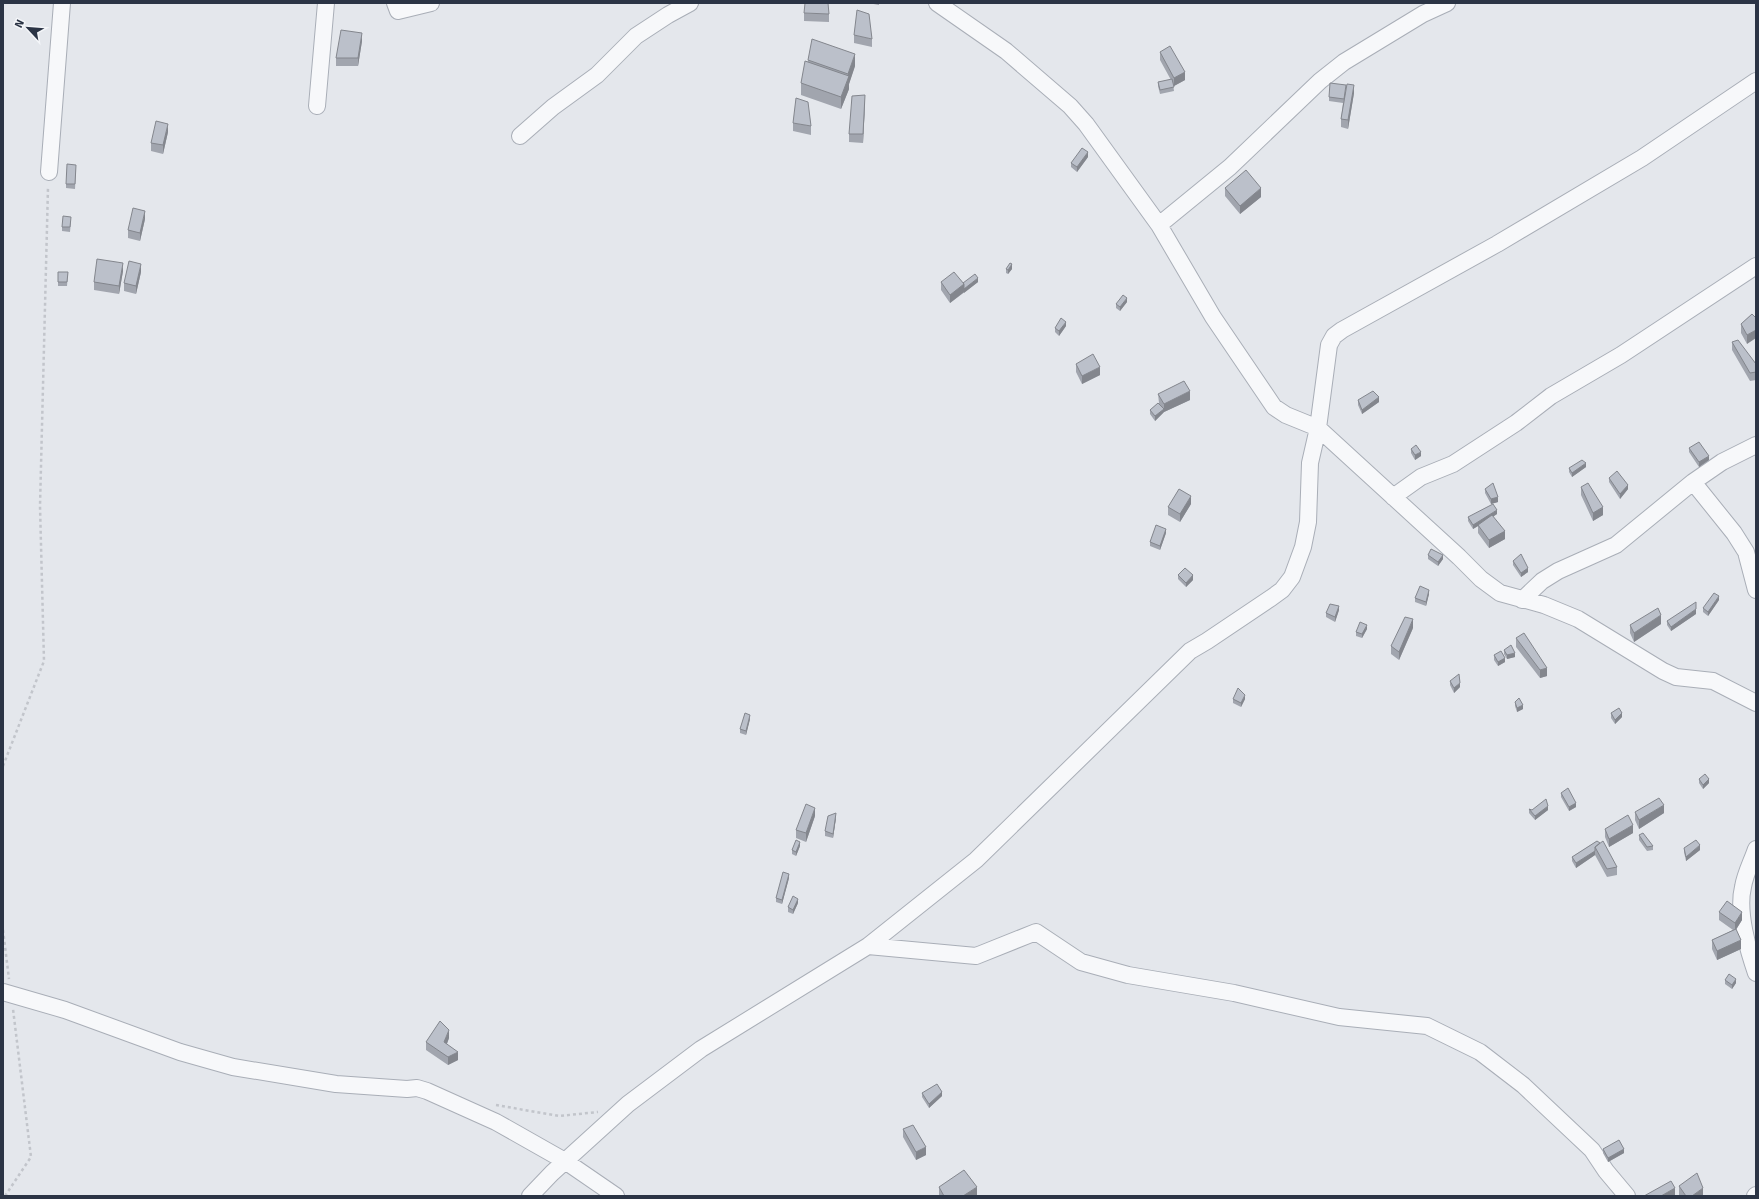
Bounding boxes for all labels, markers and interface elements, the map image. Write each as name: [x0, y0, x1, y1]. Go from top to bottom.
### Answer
north arrow: [8, 8, 48, 48]
text: N: [12, 18, 27, 30]

